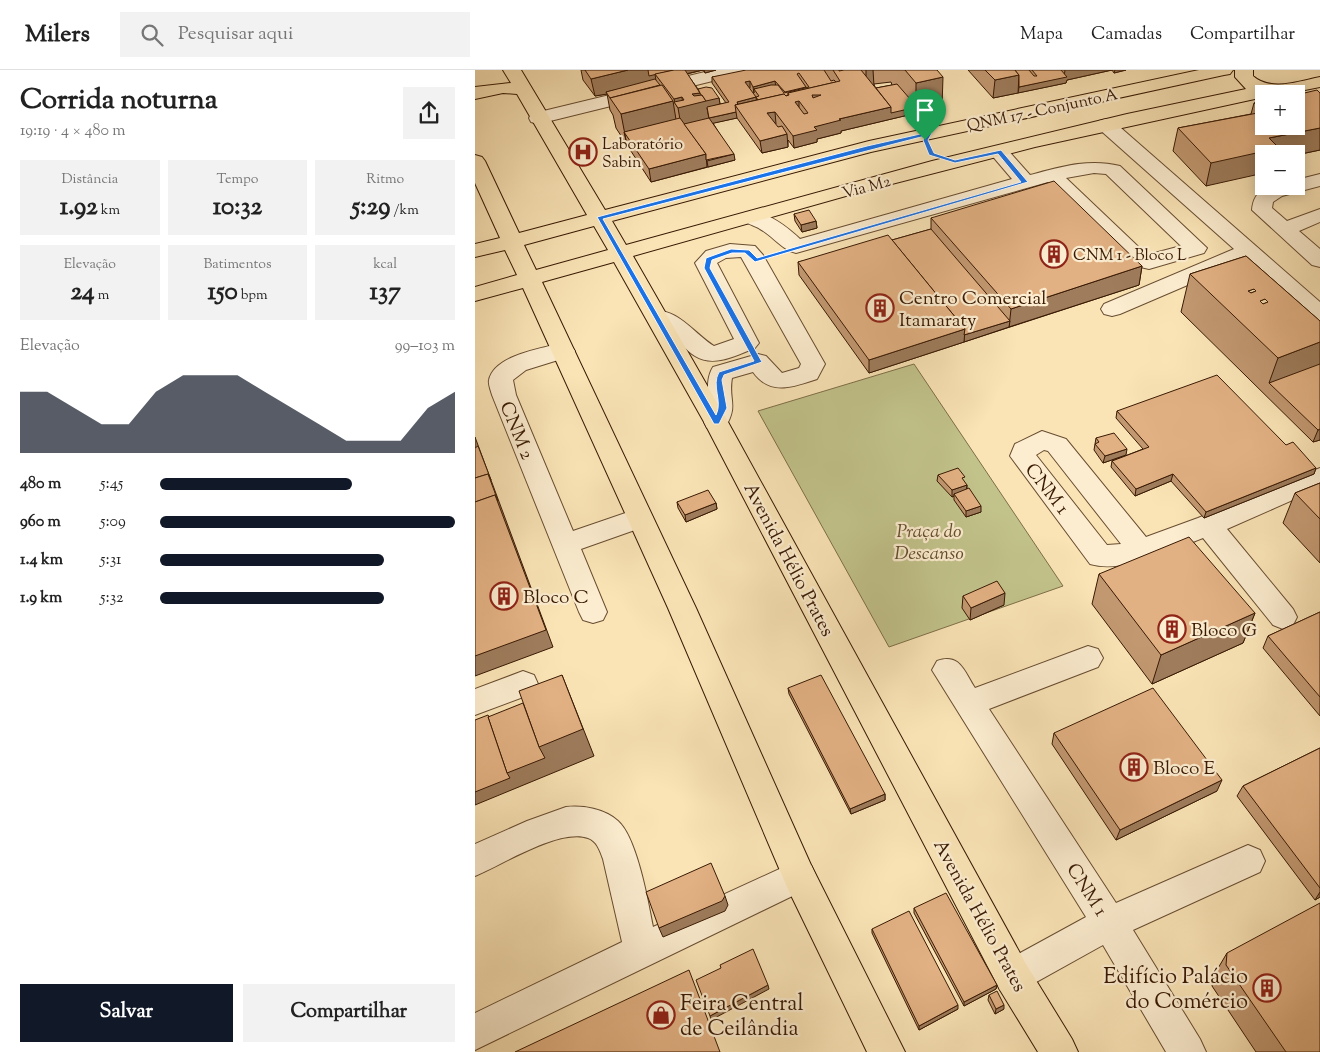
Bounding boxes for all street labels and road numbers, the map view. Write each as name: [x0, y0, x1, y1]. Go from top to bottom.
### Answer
street label: QNM 17 - Conjunto A: [965, 84, 1120, 139]
street label: Via M2: [840, 171, 894, 206]
street label: CNM 2: [492, 398, 540, 464]
street label: CNM 1: [1017, 458, 1075, 521]
street label: Avenida Hélio Prates: [736, 479, 840, 642]
street label: Avenida Hélio Prates: [926, 835, 1032, 997]
street label: CNM 1: [1059, 858, 1113, 923]

